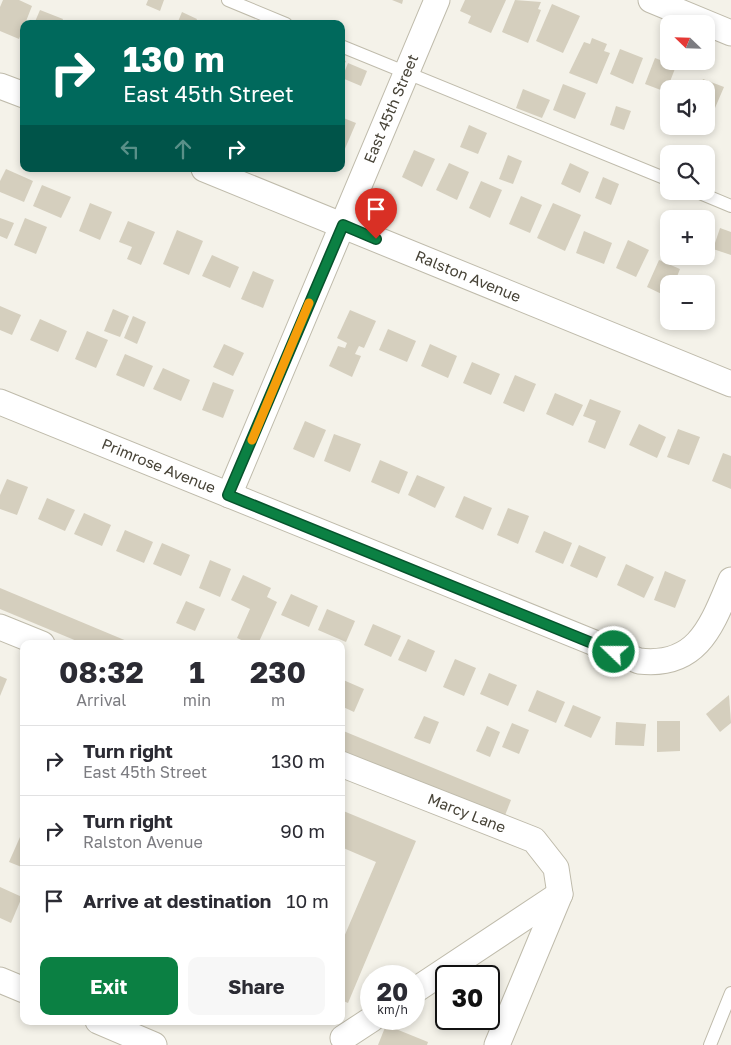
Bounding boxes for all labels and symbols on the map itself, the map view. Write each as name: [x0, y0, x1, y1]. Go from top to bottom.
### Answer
north arrow: [660, 15, 715, 70]
street label: East 45th Street: [360, 51, 421, 166]
pin: [355, 188, 397, 239]
street label: Ralston Avenue: [413, 246, 524, 305]
street label: Primrose Avenue: [99, 434, 219, 497]
position arrow: [587, 625, 639, 677]
street label: Marcy Lane: [425, 789, 509, 836]
speed limit sign: 30: [435, 965, 500, 1030]

